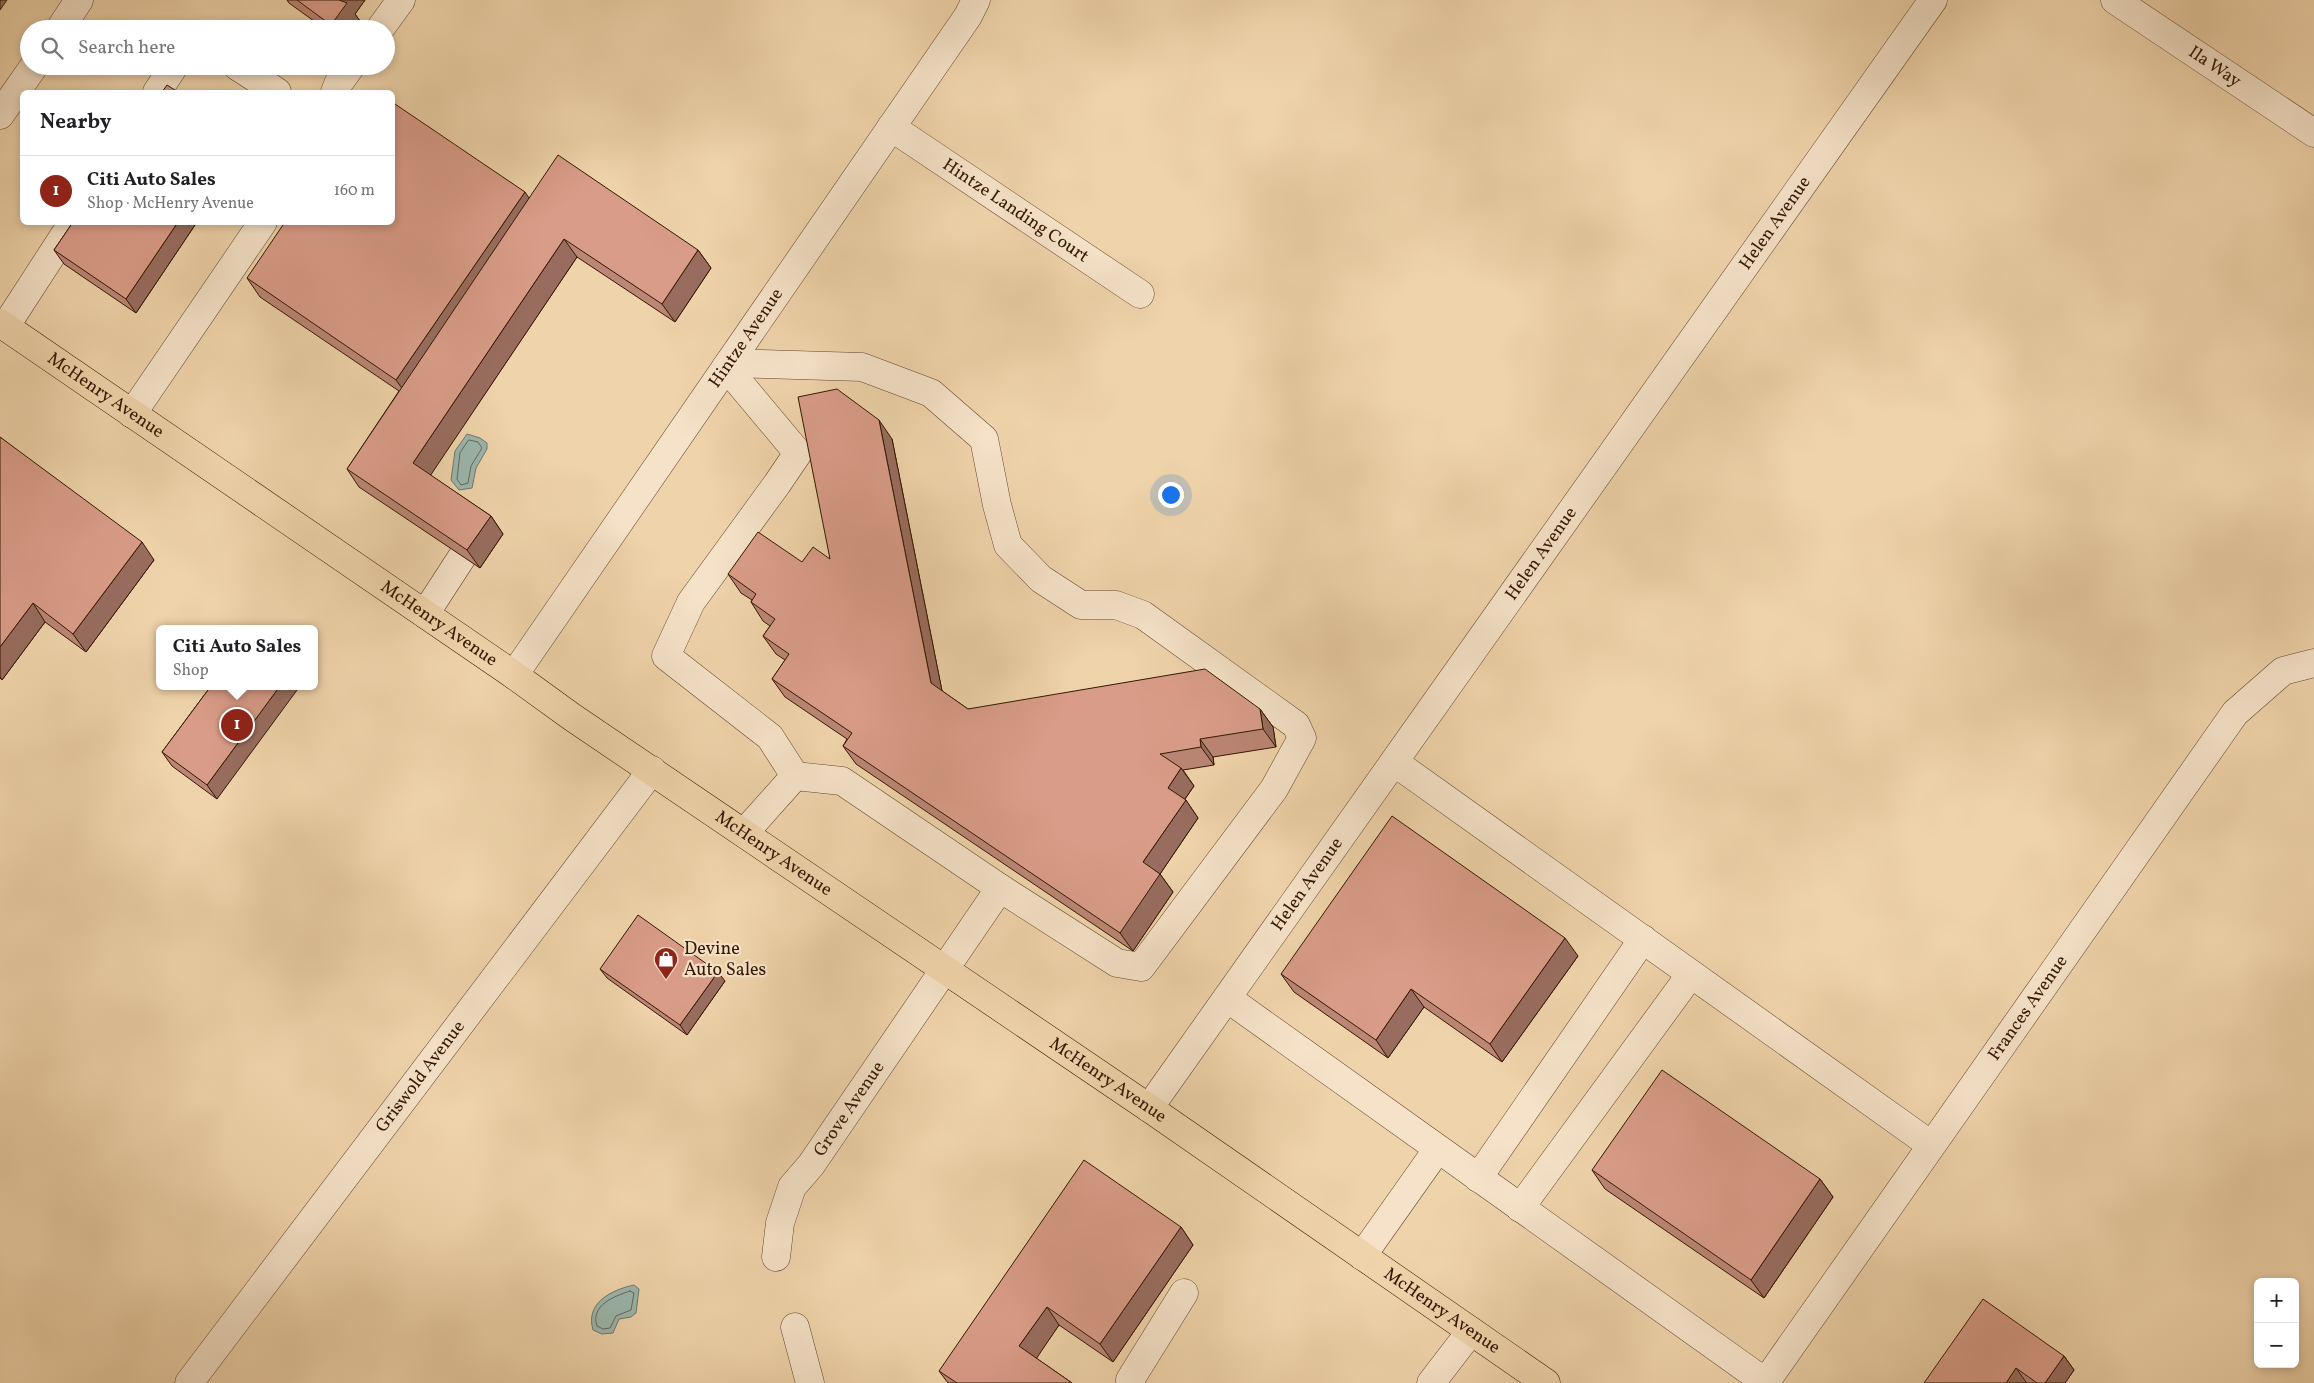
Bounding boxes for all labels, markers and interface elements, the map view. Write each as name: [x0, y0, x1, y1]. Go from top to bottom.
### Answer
search box: [20, 20, 395, 75]
icon: search: [38, 34, 66, 62]
text: Search here: [78, 35, 175, 61]
street label: Ila Way: [2183, 40, 2246, 94]
text: Nearby: [40, 108, 111, 137]
street label: Hintze Landing Court: [937, 152, 1094, 269]
text: Citi Auto Sales: [87, 167, 216, 193]
street label: Helen Avenue: [1733, 171, 1817, 275]
text: 1: [53, 180, 59, 202]
text: 160 m: [334, 180, 375, 202]
text: Shop · McHenry Avenue: [87, 193, 254, 215]
street label: Hintze Avenue: [703, 283, 789, 393]
street label: McHenry Avenue: [42, 346, 169, 444]
your location: [1158, 482, 1184, 508]
street label: Helen Avenue: [1499, 502, 1583, 606]
street label: McHenry Avenue: [376, 575, 502, 672]
popup: [156, 625, 318, 690]
text: Citi Auto Sales: [173, 634, 301, 660]
text: Shop: [173, 660, 209, 682]
pin: 1: [221, 706, 253, 744]
street label: McHenry Avenue: [710, 805, 837, 902]
street label: Helen Avenue: [1265, 832, 1349, 936]
place label: Devine Auto Sales: [684, 937, 766, 983]
shop icon: Devine Auto Sales: [653, 946, 679, 980]
street label: Frances Avenue: [1982, 950, 2074, 1066]
street label: Griswold Avenue: [370, 1015, 471, 1138]
street label: McHenry Avenue: [1044, 1032, 1171, 1129]
street label: Grove Avenue: [808, 1056, 891, 1162]
street label: McHenry Avenue: [1379, 1262, 1505, 1360]
map controls: [2254, 1278, 2299, 1368]
button: +: [2254, 1278, 2299, 1323]
button: −: [2254, 1323, 2299, 1368]

